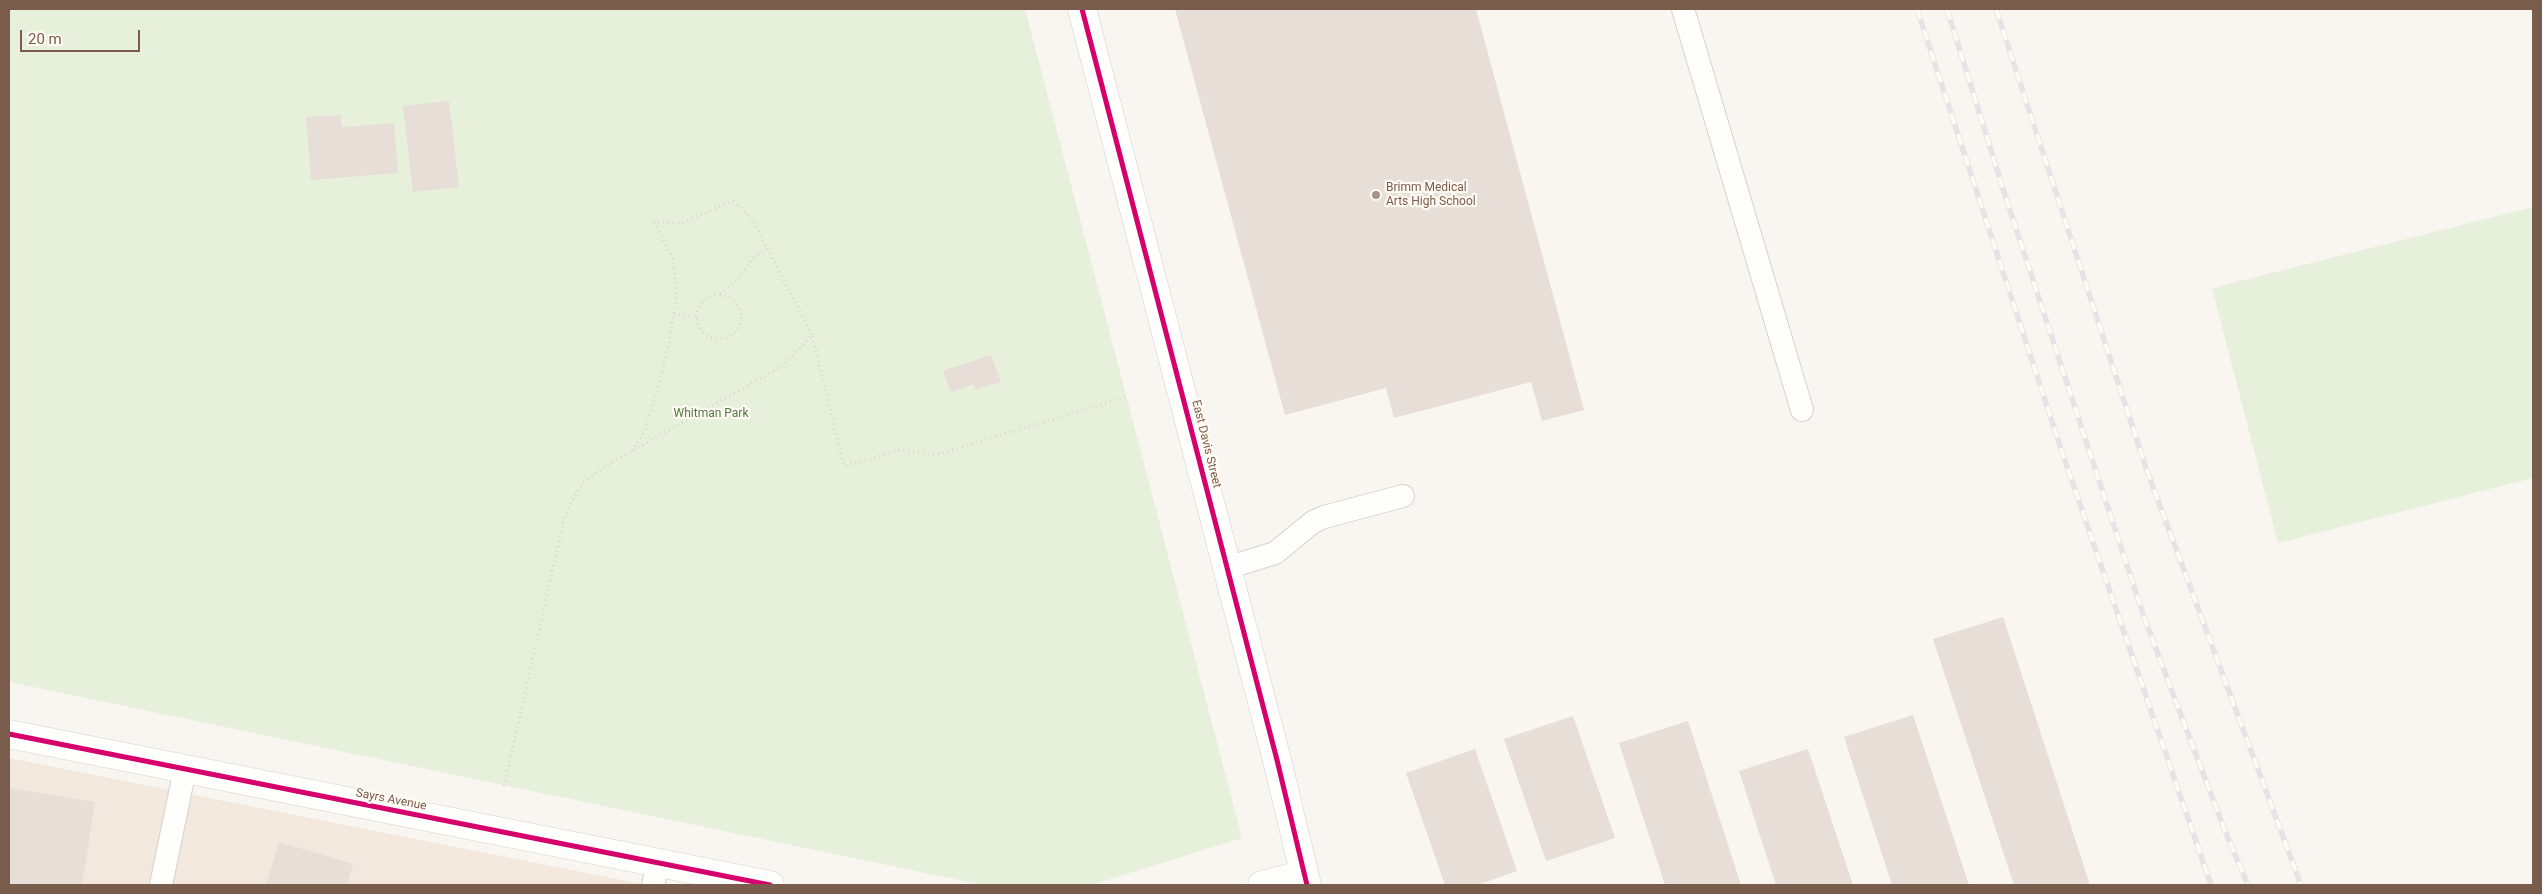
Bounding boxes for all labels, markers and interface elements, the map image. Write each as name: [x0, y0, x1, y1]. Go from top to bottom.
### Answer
scale bar: [22, 20, 142, 52]
text: 20 m: [28, 30, 62, 48]
place label: Brimm Medical Arts High School: [1386, 181, 1476, 209]
marker: Brimm Medical Arts High School: [1370, 189, 1382, 201]
street label: East Davis Street: [1188, 398, 1224, 490]
park label: Whitman Park: [674, 407, 748, 421]
street label: Sayrs Avenue: [354, 786, 428, 814]

